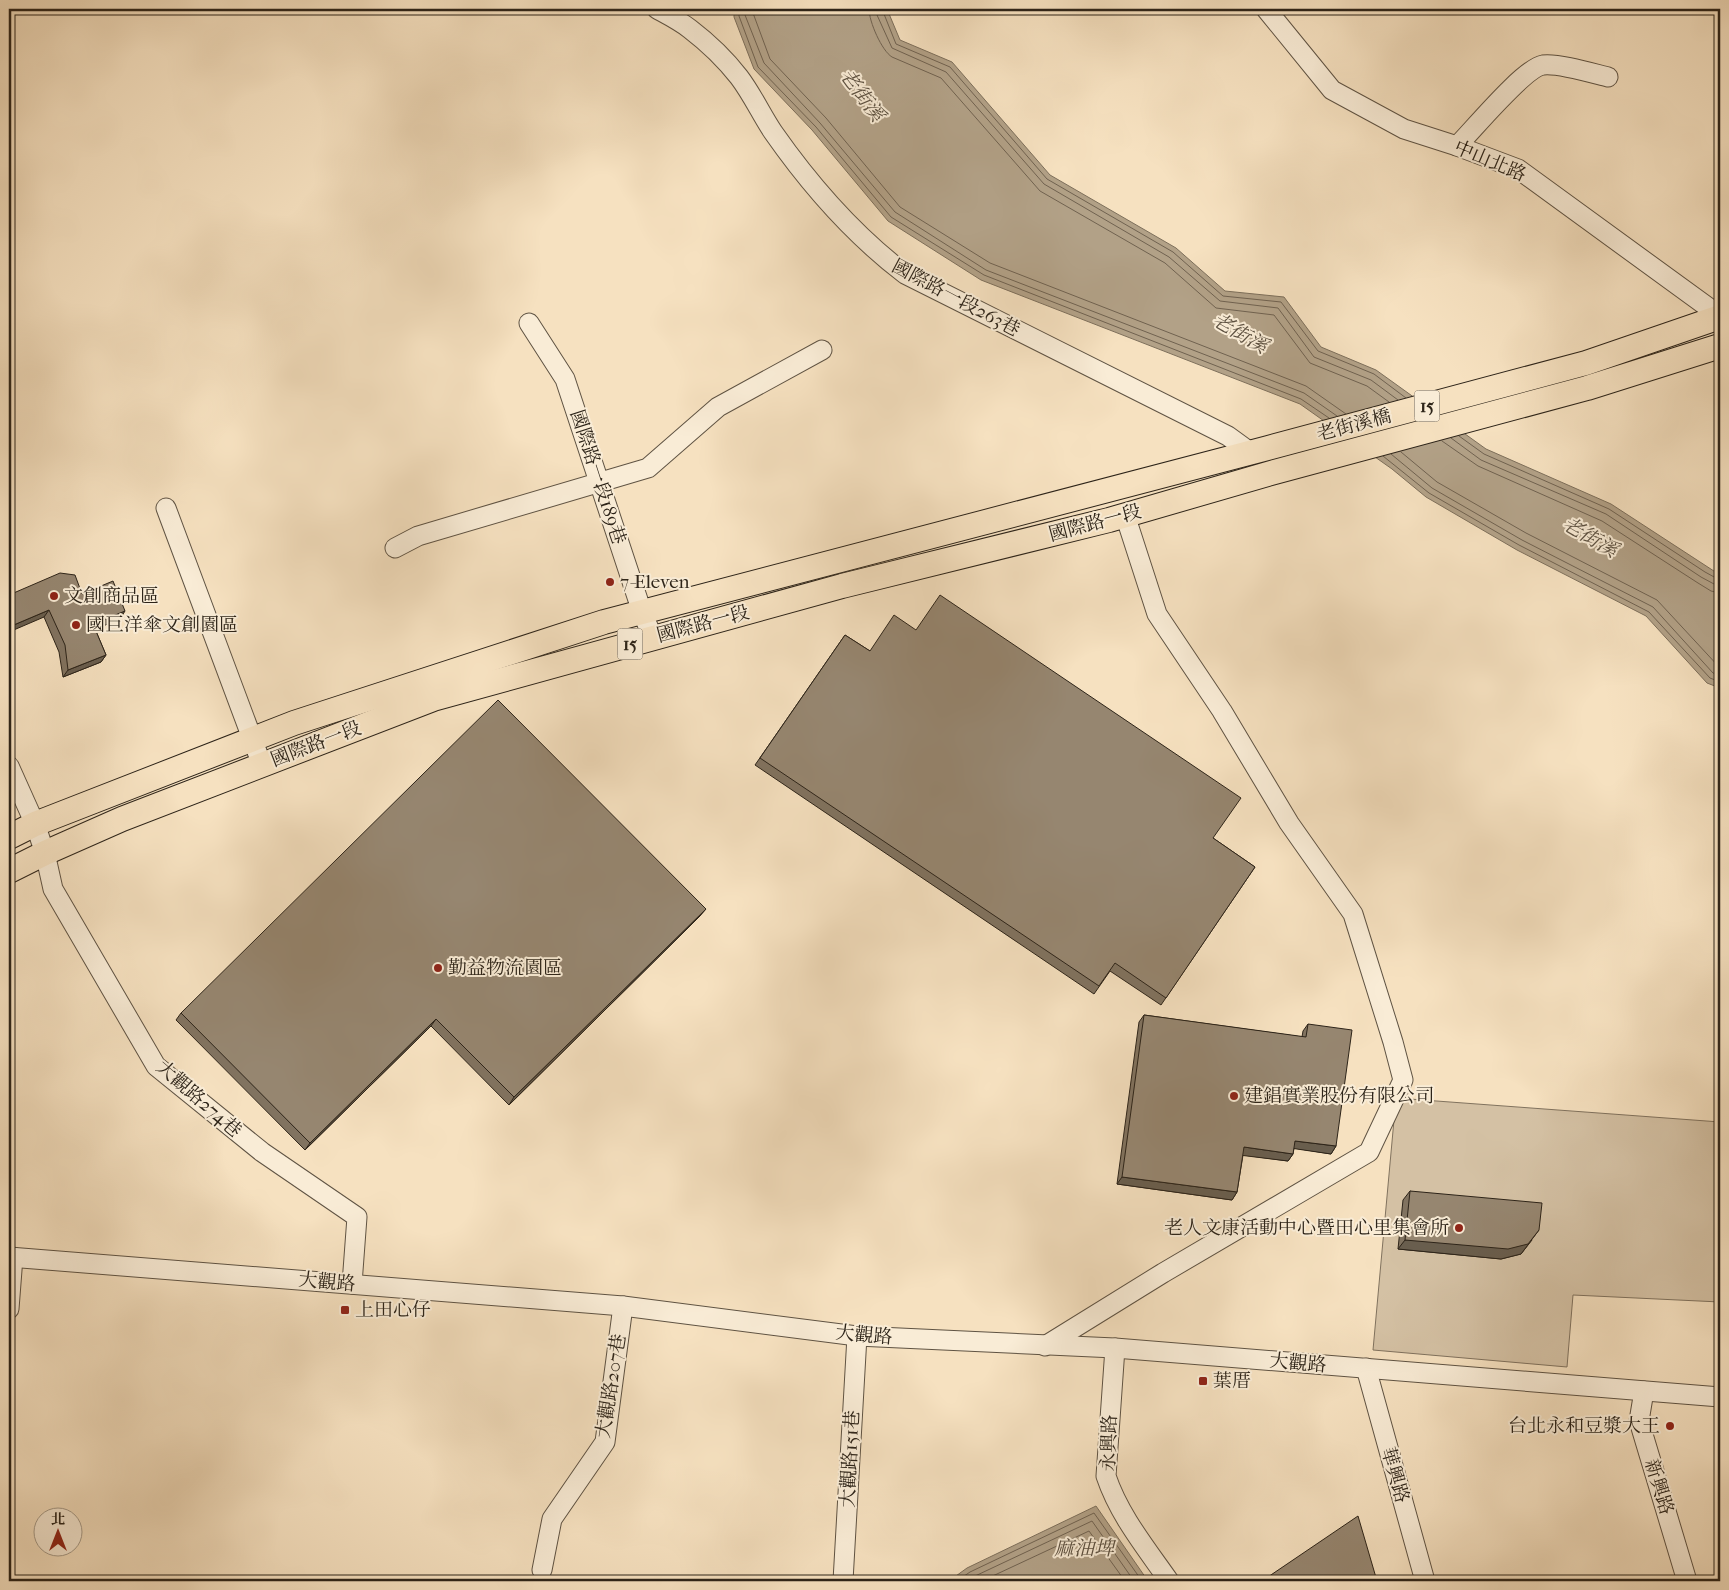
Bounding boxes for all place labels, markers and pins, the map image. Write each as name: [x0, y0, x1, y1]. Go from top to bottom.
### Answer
place label: 7-Eleven: [620, 571, 690, 593]
marker: 7-Eleven: [604, 576, 616, 588]
place label: 文創商品區: [64, 585, 159, 607]
marker: 文創商品區: [48, 590, 60, 602]
place label: 國巨洋傘文創園區: [86, 614, 238, 636]
marker: 國巨洋傘文創園區: [70, 619, 82, 631]
place label: 勤益物流園區: [448, 957, 562, 979]
marker: 勤益物流園區: [432, 962, 444, 974]
place label: 建錩實業股份有限公司: [1244, 1085, 1434, 1107]
marker: 建錩實業股份有限公司: [1228, 1090, 1240, 1102]
place label: 老人文康活動中心暨田心里集會所: [1164, 1217, 1449, 1239]
marker: 老人文康活動中心暨田心里集會所: [1453, 1222, 1465, 1234]
place label: 上田心仔: [355, 1299, 431, 1321]
marker: 上田心仔: [339, 1304, 351, 1316]
place label: 葉厝: [1213, 1370, 1251, 1392]
marker: 葉厝: [1197, 1375, 1209, 1387]
place label: 台北永和豆漿大王: [1508, 1415, 1660, 1437]
marker: 台北永和豆漿大王: [1664, 1420, 1676, 1432]

